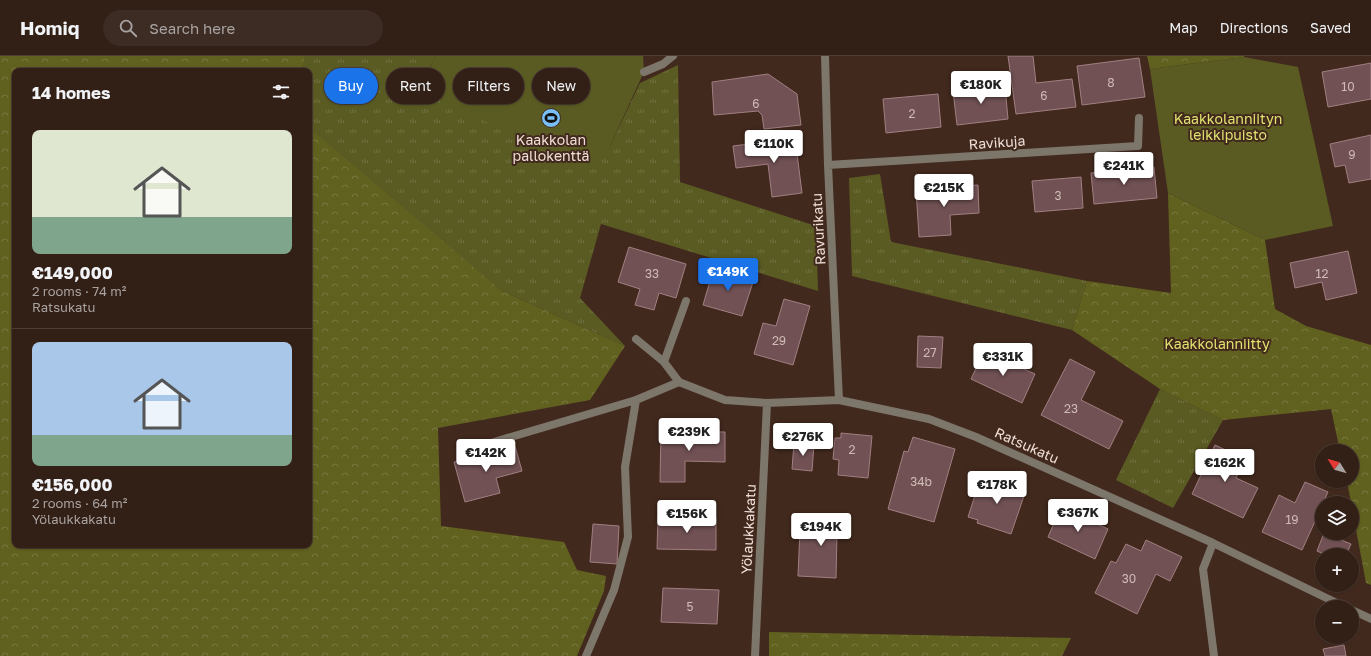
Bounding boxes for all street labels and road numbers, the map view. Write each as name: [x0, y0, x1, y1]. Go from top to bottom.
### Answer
street label: Ravikuja: [968, 132, 1026, 152]
street label: Ravurikatu: [808, 193, 828, 265]
street label: Ratsukatu: [992, 423, 1062, 467]
street label: Yölaukkakatu: [737, 483, 759, 575]

